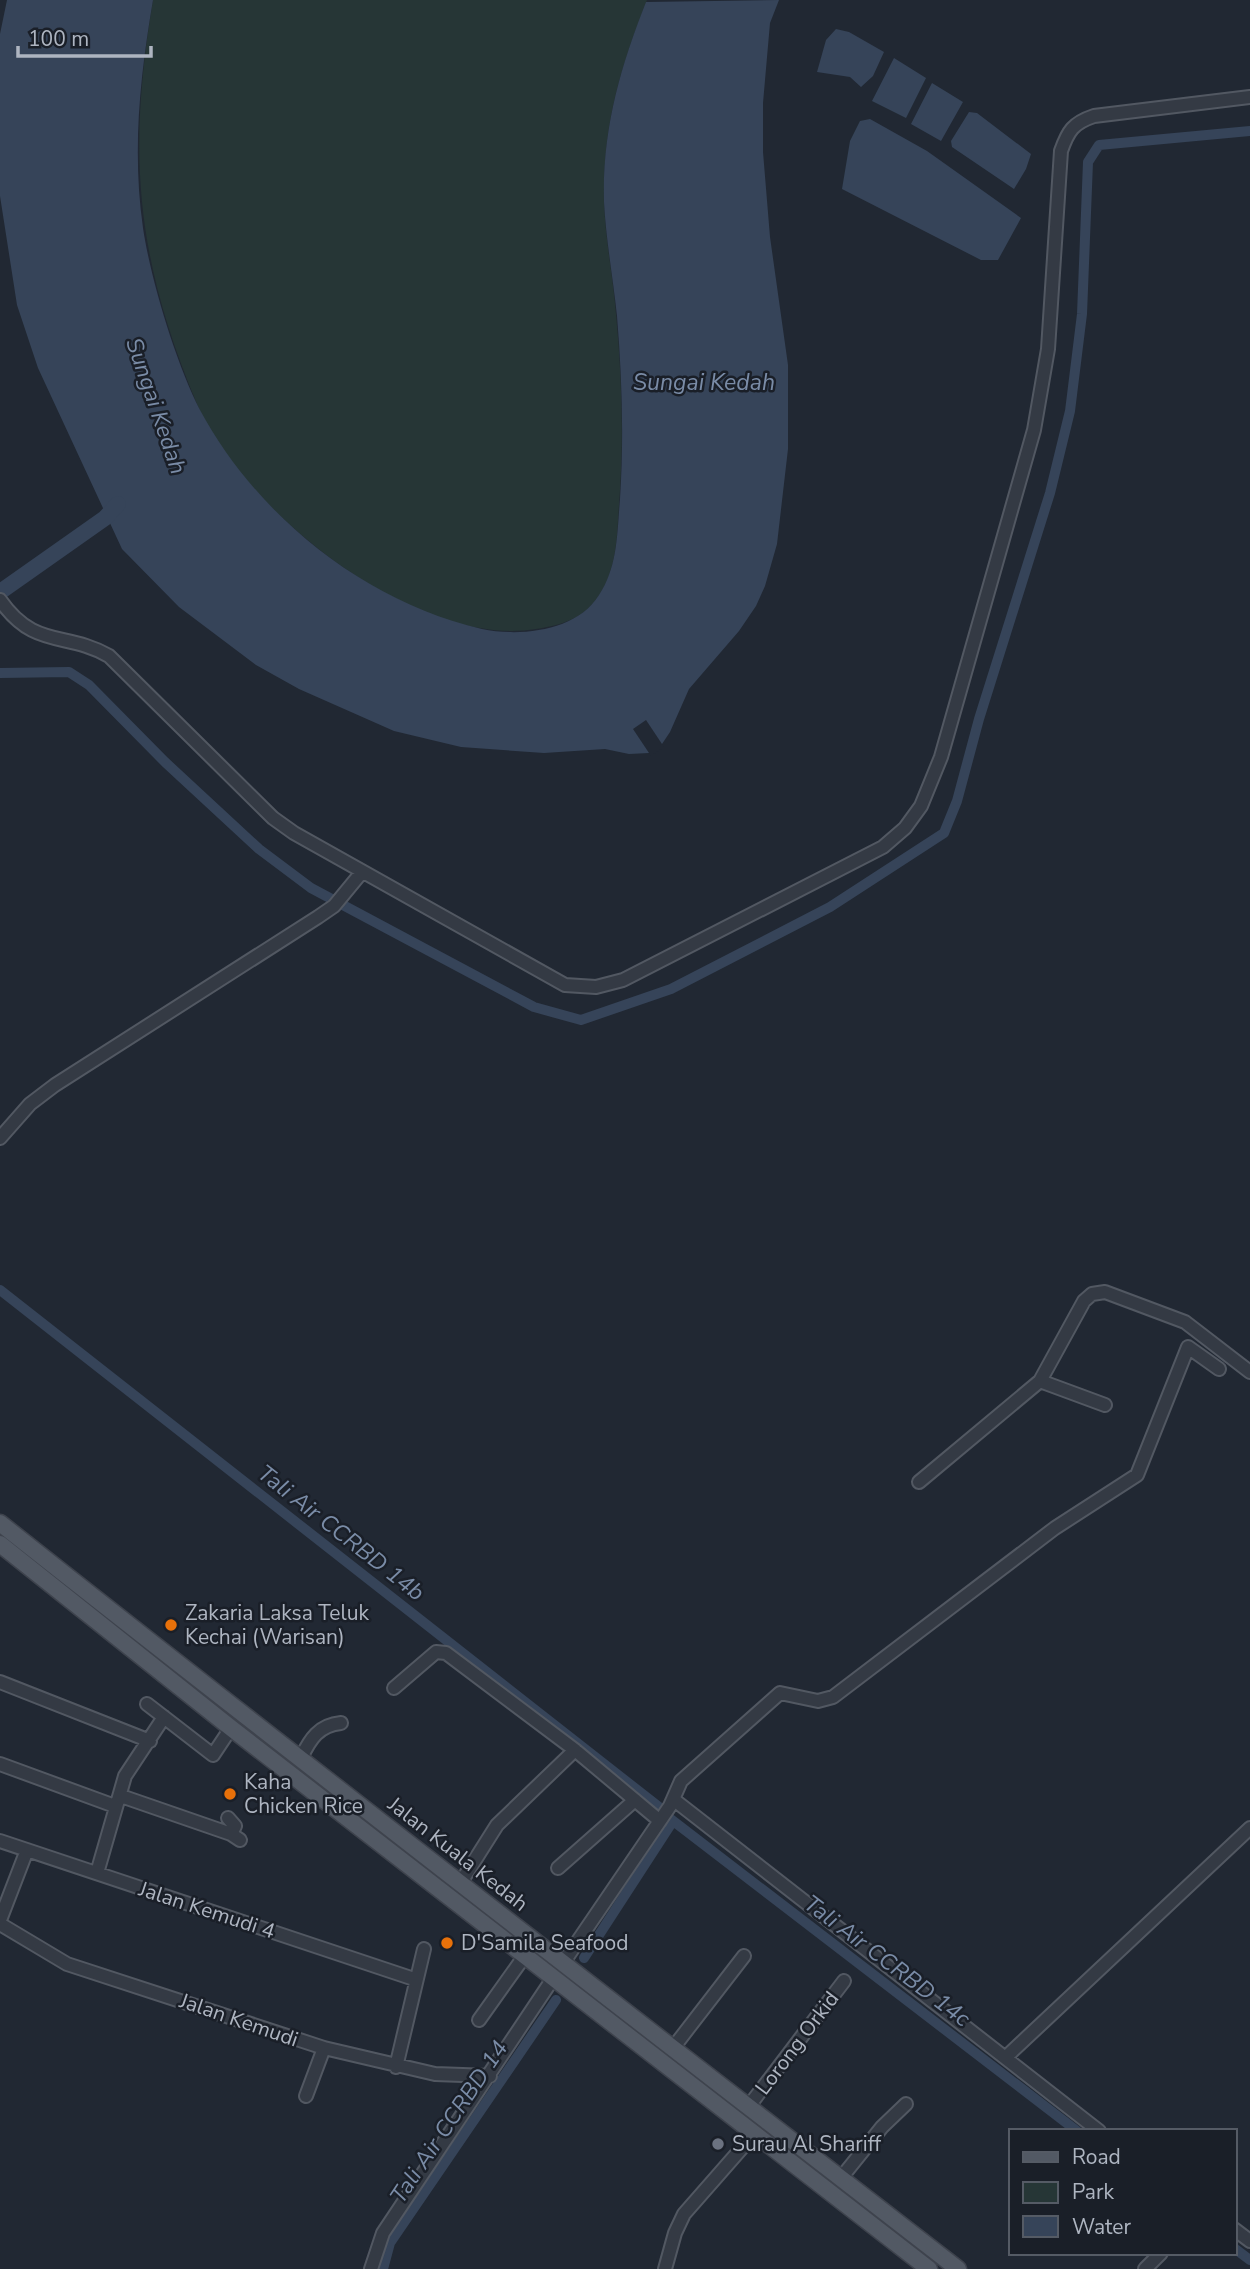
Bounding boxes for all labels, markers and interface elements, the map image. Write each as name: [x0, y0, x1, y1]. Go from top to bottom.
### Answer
scale bar: [18, 14, 150, 58]
text: 100 m: [28, 25, 89, 53]
water label: Sungai Kedah: [118, 334, 194, 478]
water label: Sungai Kedah: [633, 367, 775, 398]
water label: Tali Air CCRBD 14b: [251, 1458, 431, 1608]
place label: Zakaria Laksa Teluk Kechai (Warisan): [185, 1599, 369, 1651]
marker: Zakaria Laksa Teluk Kechai (Warisan): [163, 1617, 179, 1633]
place label: Kaha Chicken Rice: [244, 1768, 363, 1820]
marker: Kaha Chicken Rice: [222, 1786, 238, 1802]
street label: Jalan Kuala Kedah: [381, 1790, 534, 1918]
street label: Jalan Kemudi 4: [134, 1875, 279, 1945]
water label: Tali Air CCRBD 14c: [797, 1888, 977, 2034]
place label: D'Samila Seafood: [461, 1929, 628, 1957]
marker: D'Samila Seafood: [439, 1935, 455, 1951]
street label: Lorong Orkid: [749, 1985, 845, 2101]
street label: Jalan Kemudi: [175, 1986, 302, 2053]
water label: Tali Air CCRBD 14: [383, 2034, 515, 2210]
legend: [1009, 2129, 1236, 2255]
place label: Surau Al Shariff: [732, 2130, 882, 2158]
marker: Surau Al Shariff: [710, 2136, 726, 2152]
text: Road: [1072, 2143, 1121, 2171]
text: Park: [1072, 2178, 1114, 2206]
text: Water: [1072, 2213, 1131, 2241]

